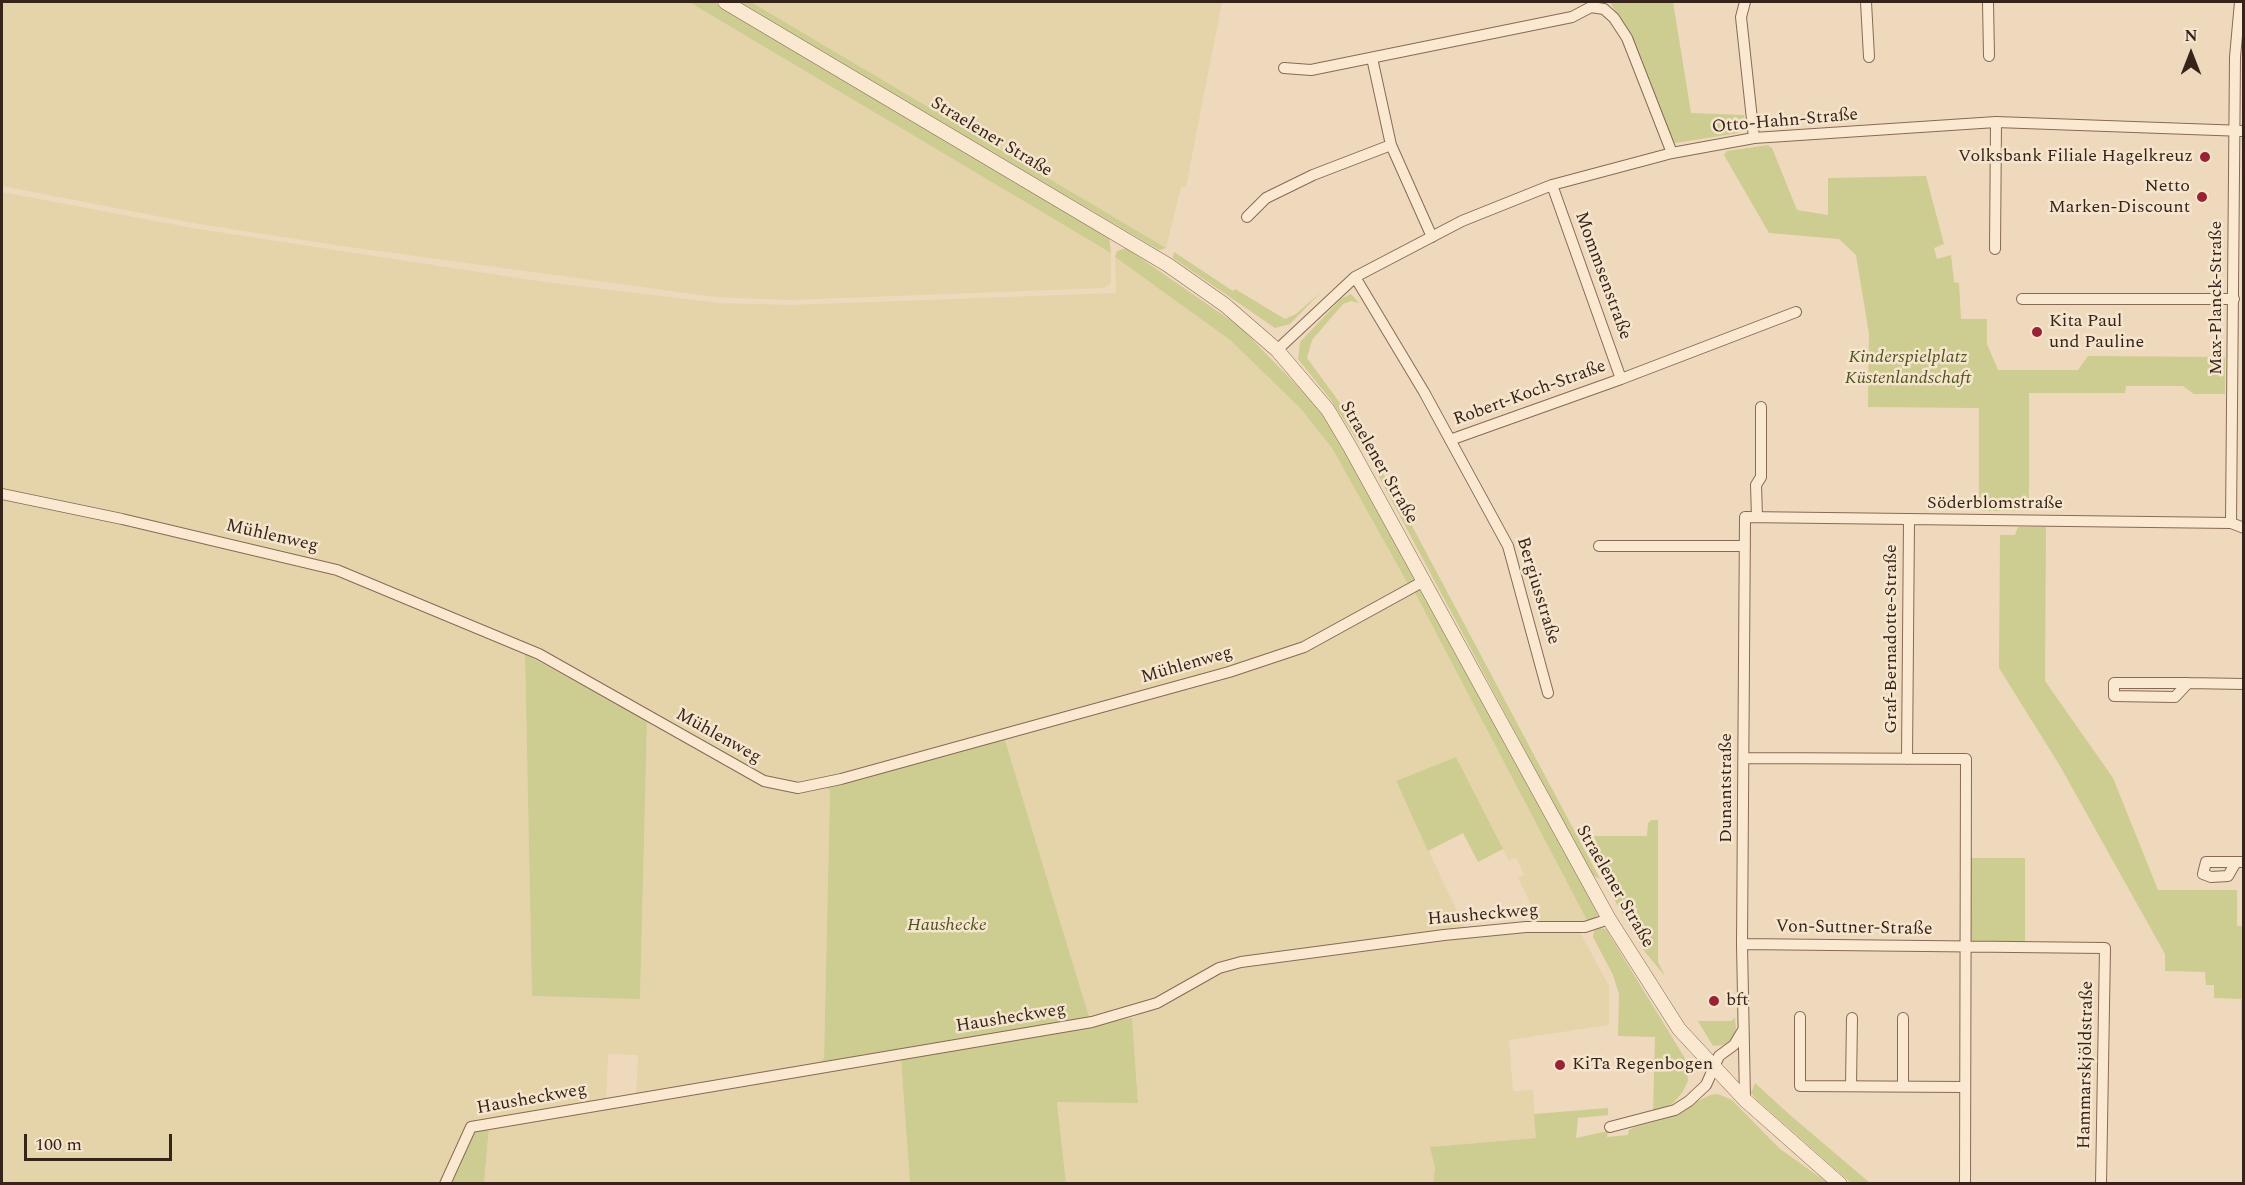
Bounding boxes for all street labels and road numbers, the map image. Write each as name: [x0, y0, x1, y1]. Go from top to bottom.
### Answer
street label: Straelener Straße: [926, 93, 1056, 183]
street label: Otto-Hahn-Straße: [1711, 105, 1859, 139]
street label: Mommsenstraße: [1569, 209, 1635, 343]
street label: Max-Planck-Straße: [2206, 221, 2228, 375]
street label: Robert-Koch-Straße: [1451, 356, 1609, 432]
street label: Straelener Straße: [1334, 398, 1422, 528]
street label: Söderblomstraße: [1927, 493, 2063, 515]
street label: Mühlenweg: [224, 516, 320, 558]
street label: Bergiusstraße: [1510, 535, 1564, 647]
street label: Graf-Bernadotte-Straße: [1881, 544, 1903, 734]
street label: Mühlenweg: [1139, 643, 1235, 689]
street label: Mühlenweg: [672, 705, 764, 769]
street label: Dunantstraße: [1716, 733, 1738, 843]
street label: Straelener Straße: [1570, 822, 1658, 952]
street label: Hausheckweg: [1427, 900, 1539, 932]
street label: Von-Suttner-Straße: [1775, 917, 1933, 941]
street label: Hammarskjöldstraße: [2075, 981, 2099, 1149]
street label: Hausheckweg: [954, 1000, 1068, 1038]
street label: Hausheckweg: [475, 1080, 589, 1120]

